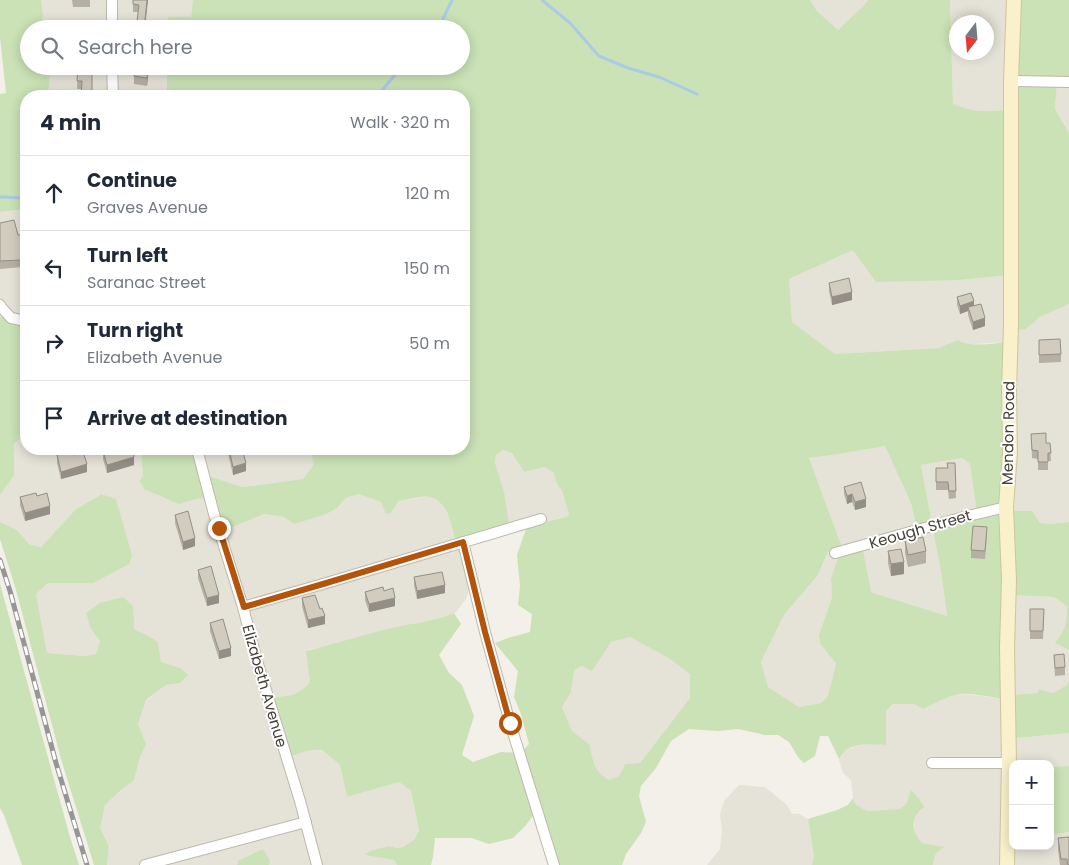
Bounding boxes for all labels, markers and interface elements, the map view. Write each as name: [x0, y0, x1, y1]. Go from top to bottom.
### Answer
north arrow: [949, 15, 994, 60]
search box: [20, 20, 470, 75]
icon: search: [38, 34, 66, 62]
text: Search here: [78, 34, 192, 61]
text: 4 min: [40, 108, 101, 137]
text: Walk · 320 m: [350, 111, 450, 134]
text: Continue: [87, 167, 177, 194]
icon: ahead: [40, 179, 68, 207]
text: 120 m: [405, 182, 450, 205]
text: Graves Avenue: [87, 196, 208, 219]
text: Turn left: [87, 242, 168, 269]
icon: left: [40, 254, 68, 282]
text: 150 m: [404, 257, 450, 280]
text: Saranac Street: [87, 271, 206, 294]
text: Turn right: [87, 317, 183, 344]
icon: right: [40, 329, 68, 357]
text: 50 m: [409, 332, 450, 355]
text: Elizabeth Avenue: [87, 346, 222, 369]
street label: Mendon Road: [997, 381, 1019, 485]
icon: arrive: [40, 404, 68, 432]
text: Arrive at destination: [87, 405, 288, 432]
street label: Keough Street: [867, 504, 973, 554]
route end: [208, 517, 231, 540]
street label: Elizabeth Avenue: [237, 622, 293, 750]
route start: [499, 712, 522, 735]
map controls: [1009, 760, 1054, 850]
button: +: [1009, 760, 1054, 805]
button: −: [1009, 805, 1054, 850]

